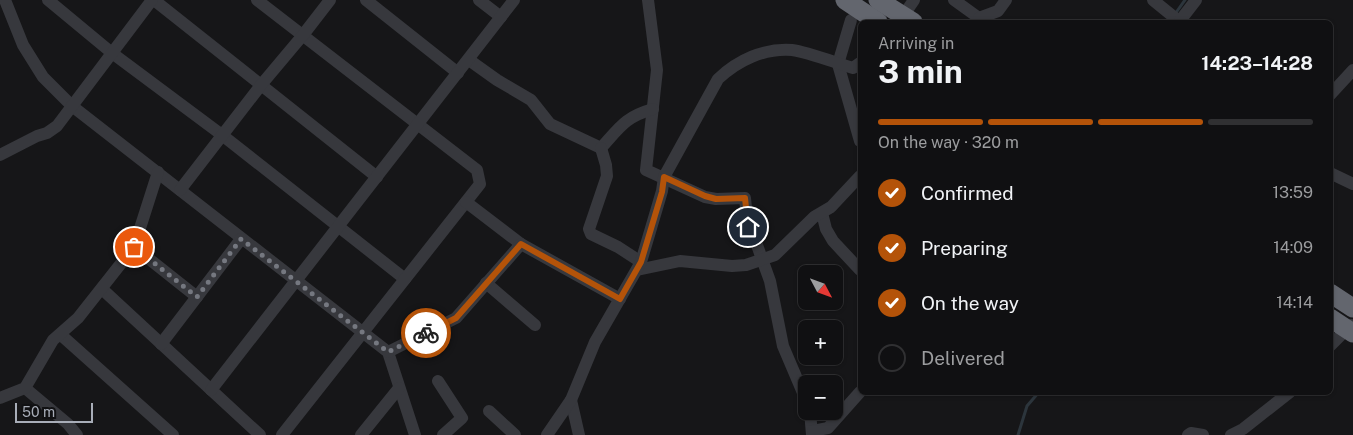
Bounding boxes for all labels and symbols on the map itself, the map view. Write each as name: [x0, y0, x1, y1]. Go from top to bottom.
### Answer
pin: [727, 206, 769, 248]
pin: [113, 226, 155, 268]
north arrow: [798, 265, 842, 310]
courier: [401, 308, 451, 358]
scale bar: [15, 400, 92, 423]

